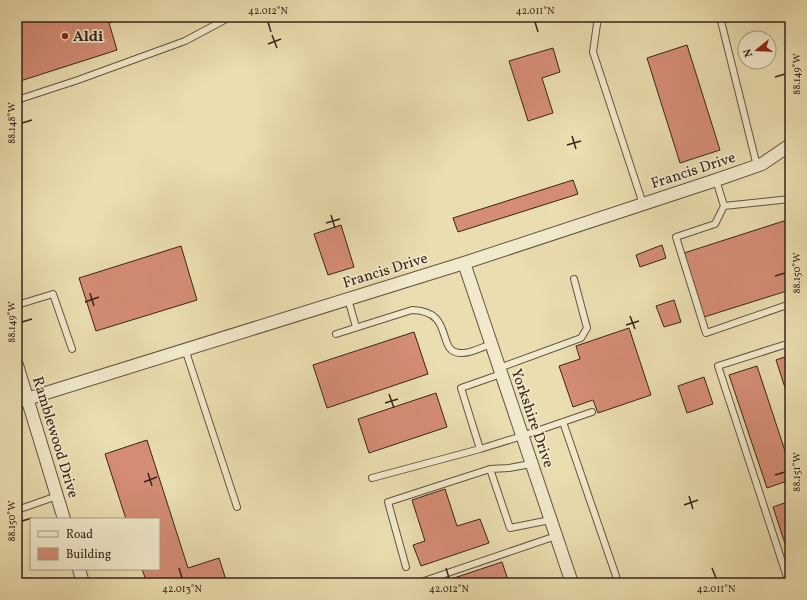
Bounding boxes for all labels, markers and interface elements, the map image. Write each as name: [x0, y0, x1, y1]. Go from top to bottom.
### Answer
text: 42.012°N: [248, 4, 289, 18]
text: 42.011°N: [516, 4, 555, 18]
place label: Aldi: [73, 27, 103, 48]
north arrow: [737, 30, 777, 70]
marker: Aldi: [60, 31, 70, 41]
text: N: [741, 47, 757, 59]
text: 88.149°W: [790, 53, 804, 95]
text: 88.148°W: [5, 102, 19, 144]
street label: Francis Drive: [648, 148, 739, 195]
street label: Francis Drive: [340, 249, 431, 294]
text: 88.150°W: [790, 252, 804, 294]
text: 88.149°W: [5, 301, 19, 343]
street label: Yorkshire Drive: [505, 366, 558, 471]
street label: Ramblewood Drive: [26, 374, 83, 501]
text: 88.151°W: [790, 452, 804, 492]
text: 88.150°W: [5, 500, 19, 542]
legend: [30, 518, 160, 570]
text: Road: [66, 527, 93, 543]
text: Building: [66, 547, 111, 563]
text: 42.013°N: [162, 582, 203, 596]
text: 42.012°N: [429, 582, 470, 596]
text: 42.011°N: [697, 582, 736, 596]

